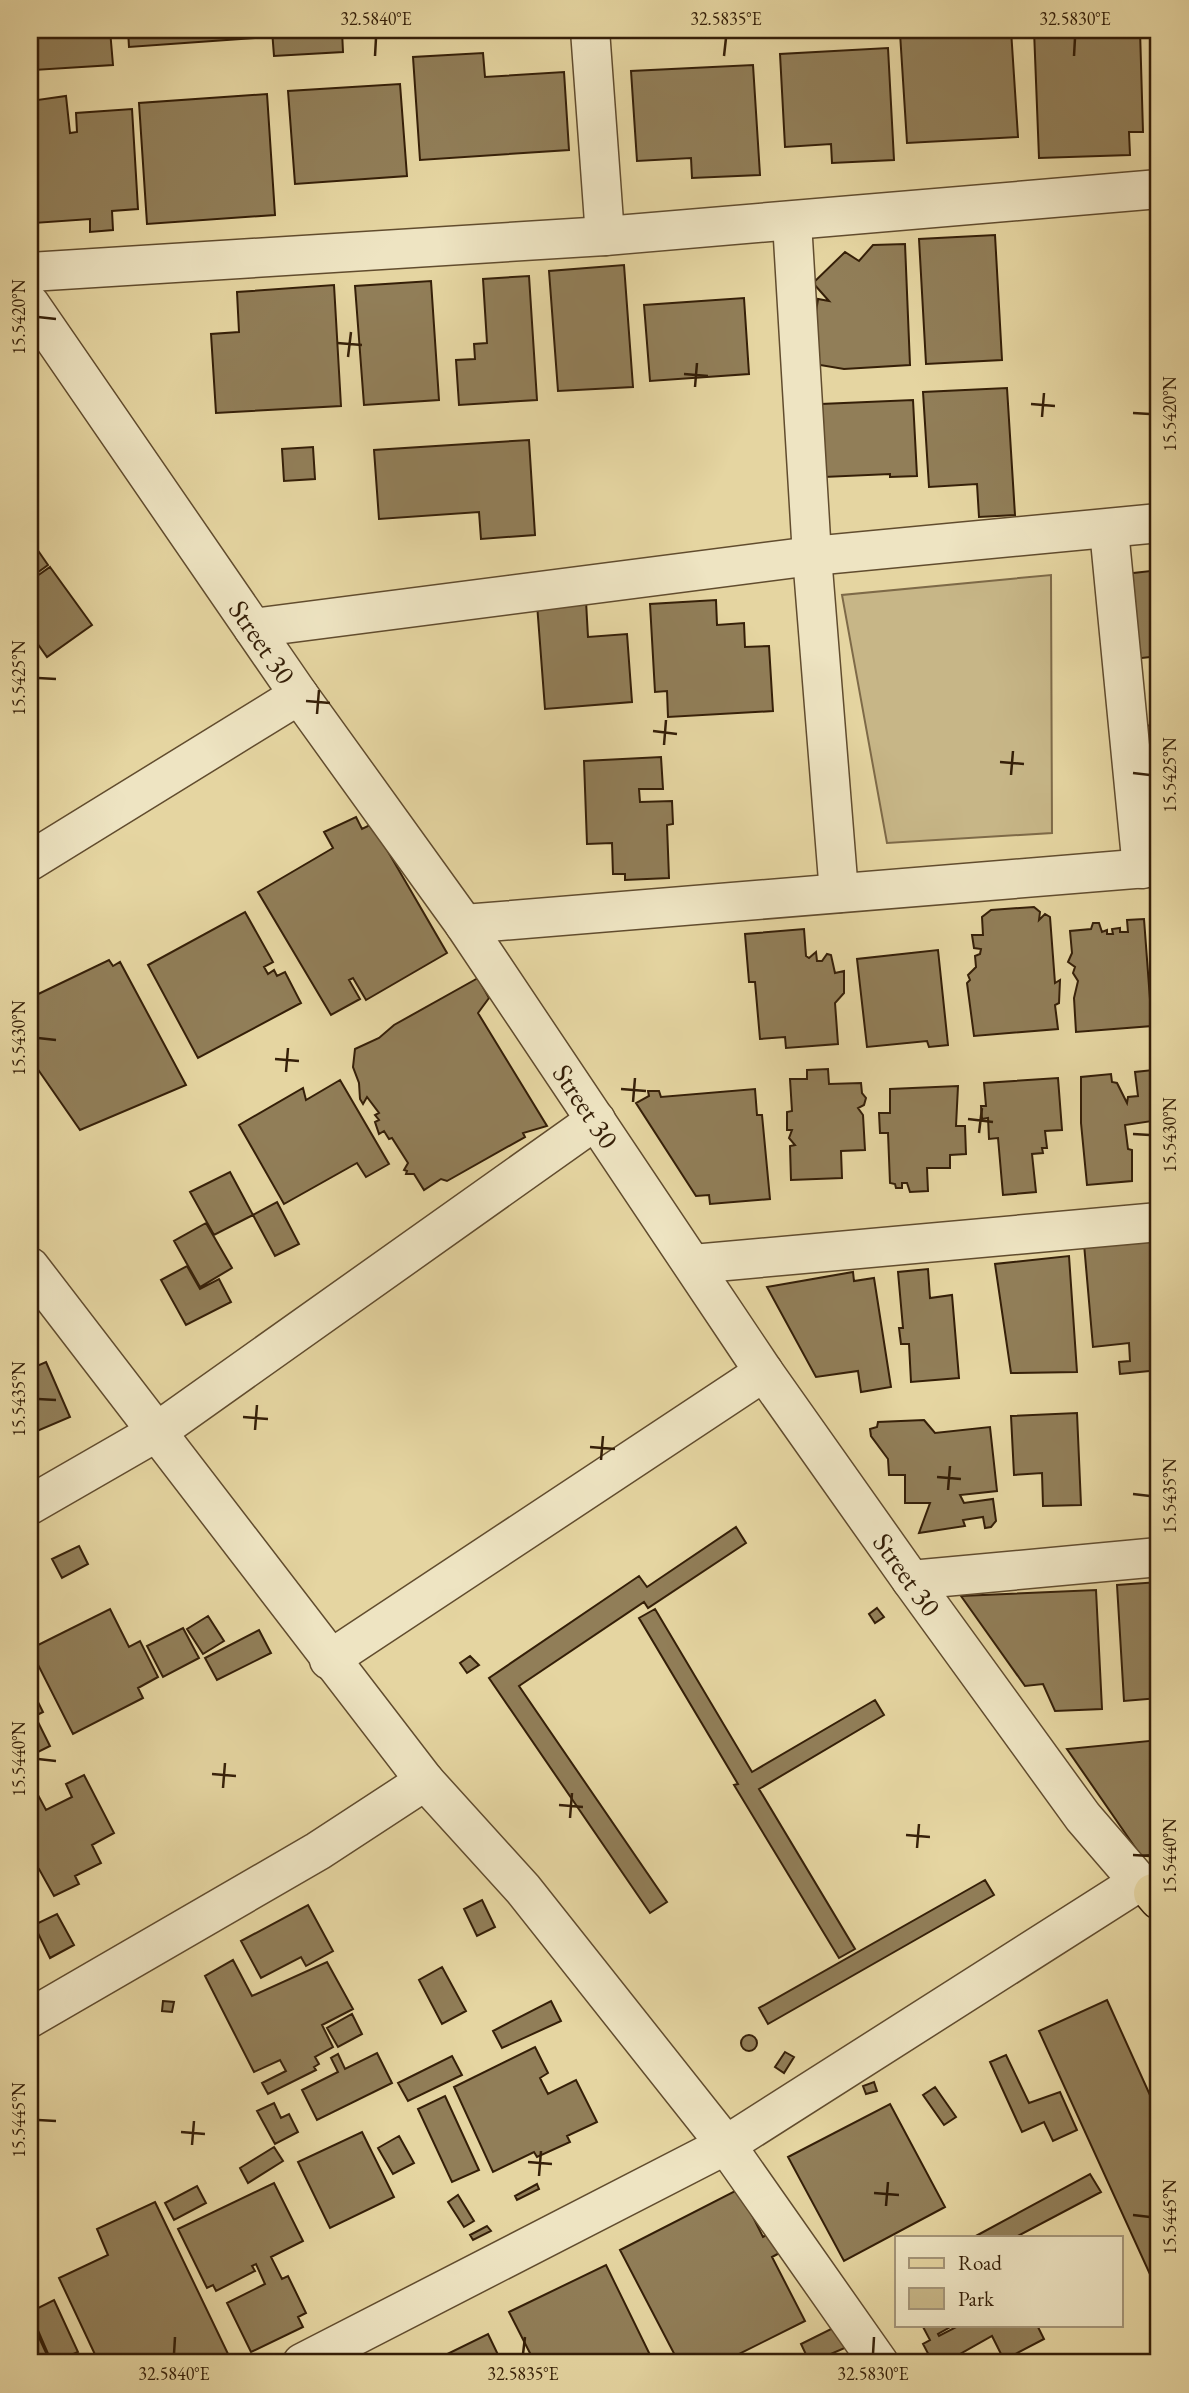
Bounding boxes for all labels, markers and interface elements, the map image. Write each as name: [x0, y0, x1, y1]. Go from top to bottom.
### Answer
text: 32.5840°E: [340, 7, 412, 30]
text: 32.5835°E: [690, 7, 762, 30]
text: 32.5830°E: [1039, 7, 1111, 30]
text: 15.5420°N: [7, 279, 30, 355]
text: 15.5420°N: [1158, 376, 1181, 452]
street label: Street 30: [221, 593, 304, 691]
text: 15.5425°N: [7, 640, 30, 716]
text: 15.5425°N: [1158, 737, 1181, 813]
text: 15.5430°N: [7, 1000, 30, 1076]
street label: Street 30: [545, 1057, 627, 1155]
text: 15.5430°N: [1158, 1097, 1181, 1173]
text: 15.5435°N: [7, 1361, 30, 1437]
text: 15.5435°N: [1158, 1458, 1181, 1534]
street label: Street 30: [865, 1526, 949, 1623]
text: 15.5440°N: [7, 1721, 30, 1797]
text: 15.5440°N: [1158, 1818, 1181, 1894]
text: 15.5445°N: [7, 2082, 30, 2158]
text: 15.5445°N: [1158, 2179, 1181, 2255]
legend: [895, 2236, 1122, 2326]
text: Road: [958, 2249, 1002, 2276]
text: Park: [958, 2285, 995, 2312]
text: 32.5840°E: [138, 2362, 210, 2385]
text: 32.5835°E: [487, 2362, 559, 2385]
text: 32.5830°E: [837, 2362, 909, 2385]

